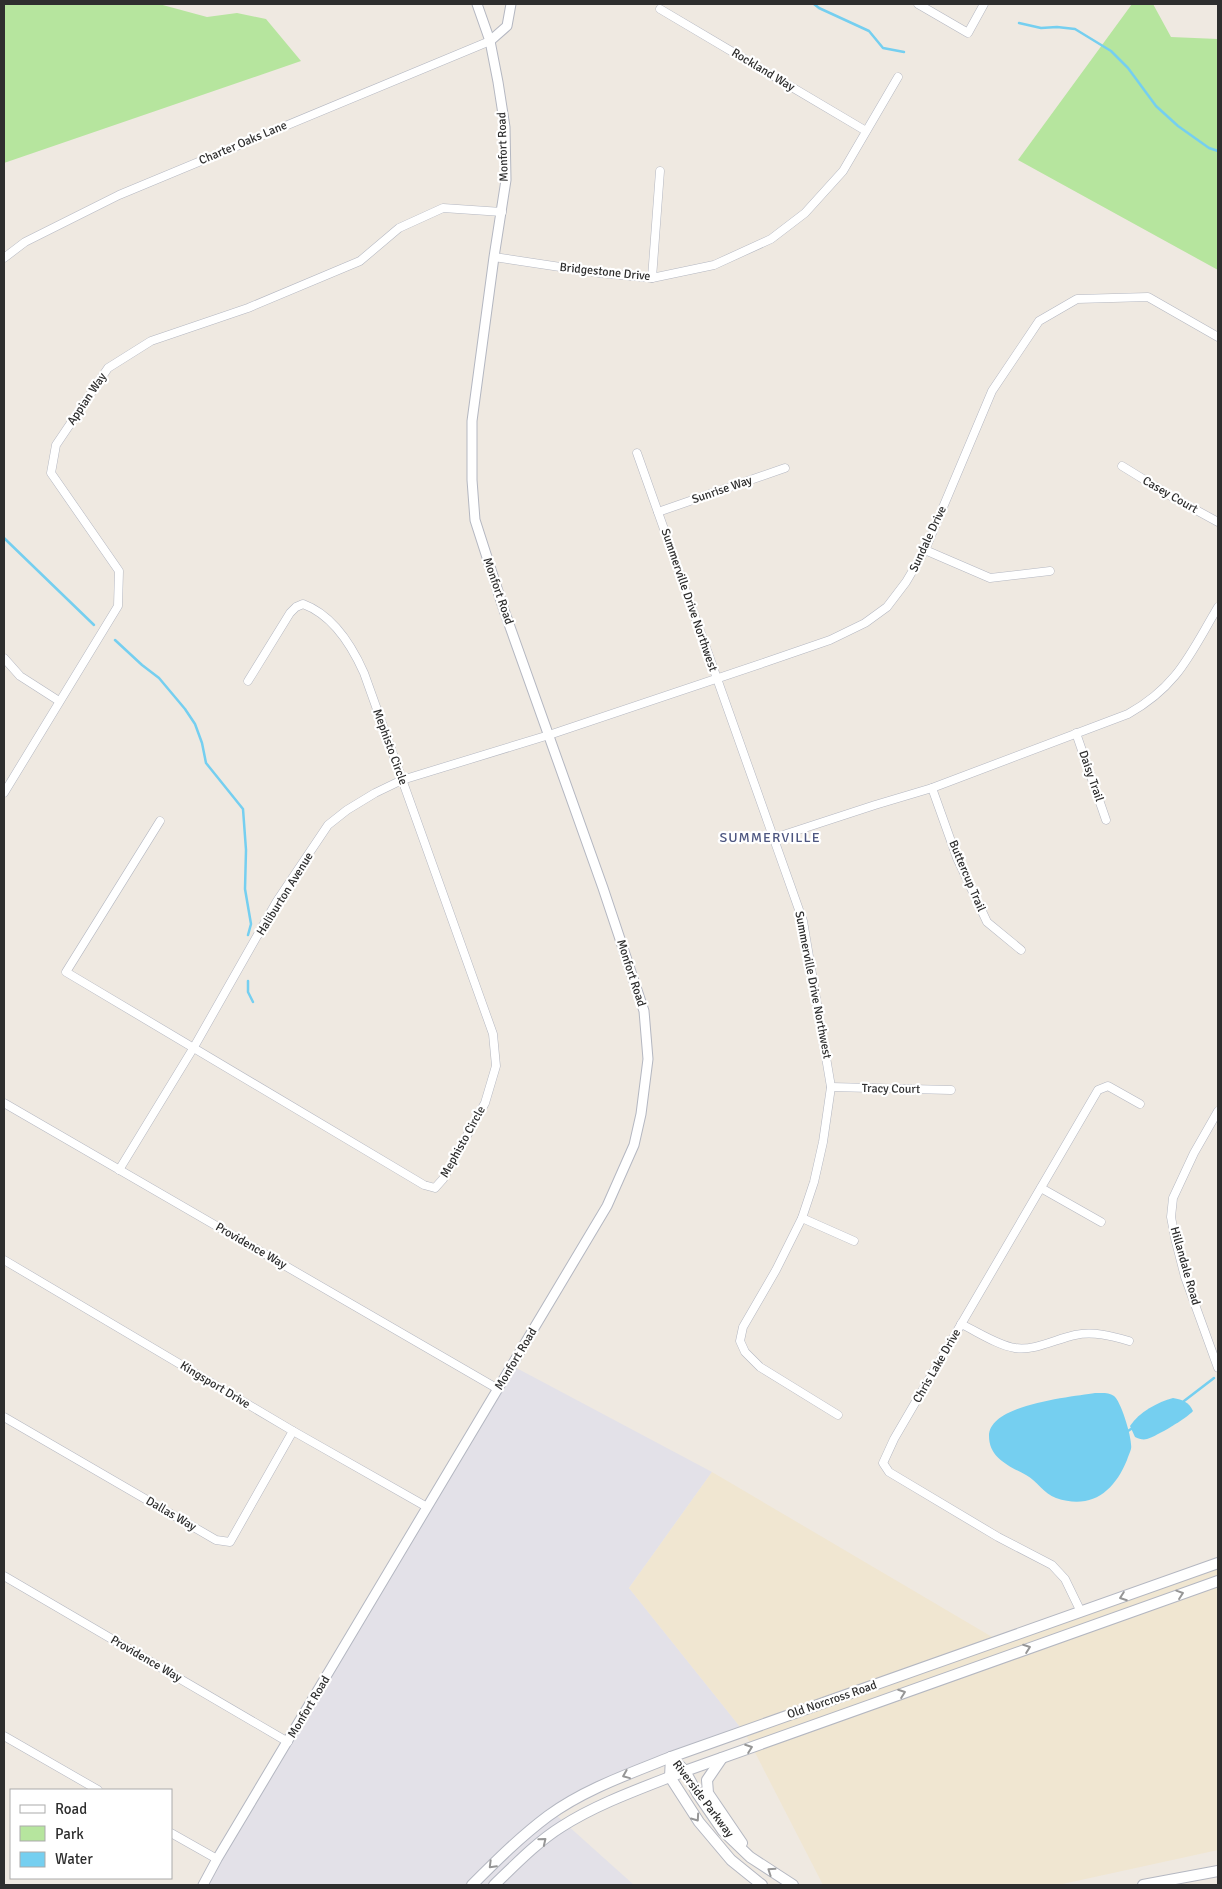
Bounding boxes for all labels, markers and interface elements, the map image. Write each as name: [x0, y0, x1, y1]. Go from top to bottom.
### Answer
street label: Rockland Way: [729, 45, 798, 95]
street label: Monfort Road: [494, 112, 512, 182]
street label: Charter Oaks Lane: [197, 118, 289, 168]
street label: Bridgestone Drive: [559, 260, 651, 284]
street label: Appian Way: [64, 370, 110, 428]
street label: Sunrise Way: [690, 473, 755, 507]
street label: Casey Court: [1140, 473, 1200, 517]
street label: Sundale Drive: [906, 504, 950, 574]
street label: Summerville Drive Northwest: [657, 527, 721, 673]
street label: Monfort Road: [480, 556, 516, 626]
street label: Mephisto Circle: [369, 707, 411, 787]
street label: Daisy Trail: [1075, 748, 1107, 804]
district label: SUMMERVILLE: [719, 829, 821, 846]
street label: Buttercup Trail: [945, 838, 989, 914]
street label: Haliburton Avenue: [253, 850, 317, 938]
street label: Summerville Drive Northwest: [791, 910, 835, 1060]
street label: Monfort Road: [613, 937, 649, 1009]
street label: Tracy Court: [862, 1081, 920, 1097]
street label: Mephisto Circle: [437, 1103, 489, 1181]
street label: Providence Way: [213, 1220, 290, 1273]
street label: Hillandale Road: [1167, 1225, 1203, 1307]
street label: Monfort Road: [492, 1325, 540, 1393]
street label: Chris Lake Drive: [910, 1326, 964, 1406]
street label: Kingsport Drive: [177, 1358, 253, 1412]
street label: Dallas Way: [143, 1494, 199, 1535]
one-way arrow: [1175, 1590, 1184, 1600]
one-way arrow: [1119, 1591, 1128, 1601]
street label: Providence Way: [108, 1633, 185, 1686]
one-way arrow: [1022, 1644, 1031, 1654]
street label: Monfort Road: [285, 1673, 333, 1741]
street label: Old Norcross Road: [785, 1678, 879, 1722]
one-way arrow: [897, 1689, 905, 1699]
one-way arrow: [744, 1744, 753, 1754]
street label: Riverside Parkway: [669, 1757, 737, 1841]
one-way arrow: [622, 1769, 631, 1780]
legend: [10, 1789, 172, 1879]
text: Road: [55, 1800, 87, 1818]
one-way arrow: [690, 1812, 699, 1822]
text: Park: [55, 1825, 84, 1843]
one-way arrow: [538, 1838, 547, 1847]
text: Water: [55, 1850, 93, 1868]
one-way arrow: [489, 1859, 498, 1868]
one-way arrow: [768, 1868, 777, 1877]

